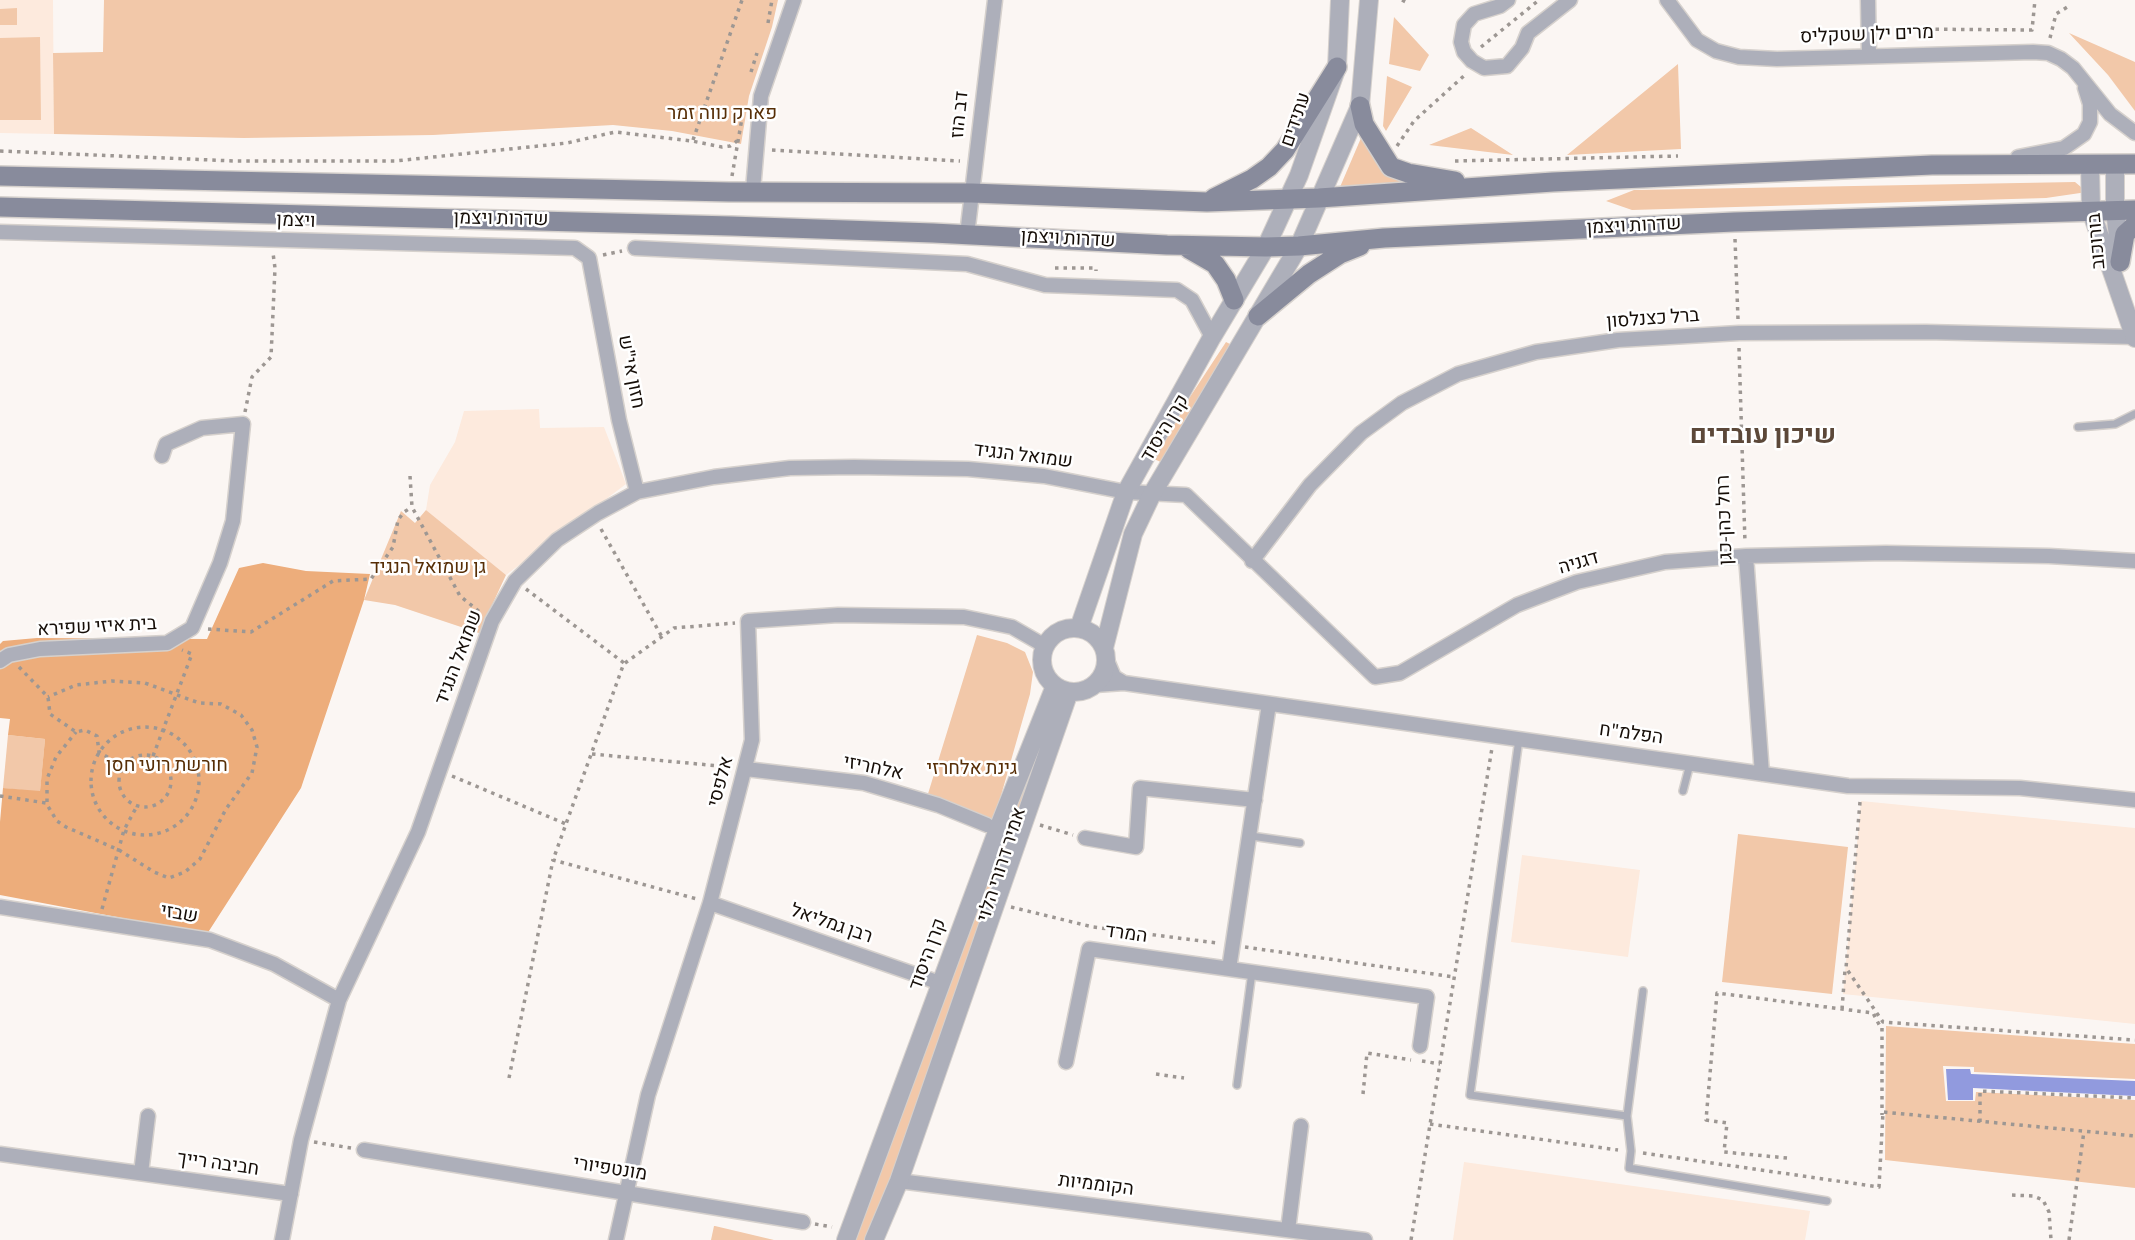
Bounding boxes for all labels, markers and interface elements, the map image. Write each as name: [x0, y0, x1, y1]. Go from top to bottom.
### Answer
street label: מרים ילן שטקליס: [1800, 22, 1934, 50]
street label: דב הוז: [947, 90, 975, 140]
street label: עתידים: [1277, 90, 1317, 150]
park label: פארק נווה זמר: [667, 104, 777, 126]
street label: שדרות ויצמן: [453, 208, 549, 232]
street label: ויצמן: [276, 210, 316, 234]
street label: בורוכוב: [2084, 212, 2112, 270]
street label: שדרות ויצמן: [1586, 213, 1682, 241]
street label: שדרות ויצמן: [1020, 226, 1116, 254]
street label: ברל כצנלסון: [1606, 305, 1700, 335]
street label: חזון אי"ש: [612, 333, 648, 411]
street label: קרן היסוד: [1137, 391, 1195, 467]
district label: שיכון עובדים: [1690, 421, 1836, 453]
street label: שמואל הנגיד: [972, 440, 1074, 474]
street label: רחל כהן-כגן: [1713, 475, 1739, 565]
street label: דגניה: [1556, 547, 1602, 581]
park label: גן שמואל הנגיד: [370, 558, 486, 580]
street label: שמואל הנגיד: [432, 607, 488, 709]
street label: בית איזי שפירא: [37, 613, 157, 643]
street label: הפלמ"ח: [1597, 719, 1665, 751]
street label: אלחריזי: [841, 752, 905, 786]
street label: אלפסי: [704, 754, 740, 810]
park label: חורשת רועי חסן: [106, 756, 228, 778]
park label: גינת אלחרזי: [927, 759, 1017, 781]
street label: אמיר דרורי הלוי: [974, 805, 1032, 925]
street label: רבן גמליאל: [787, 900, 875, 950]
street label: שבזי: [159, 901, 199, 929]
street label: קרן היסוד: [905, 916, 953, 994]
street label: המרד: [1103, 921, 1149, 949]
street label: חביבה רייך: [176, 1148, 260, 1182]
street label: מונטפיורי: [571, 1153, 649, 1187]
street label: הקוממיות: [1057, 1170, 1135, 1202]

